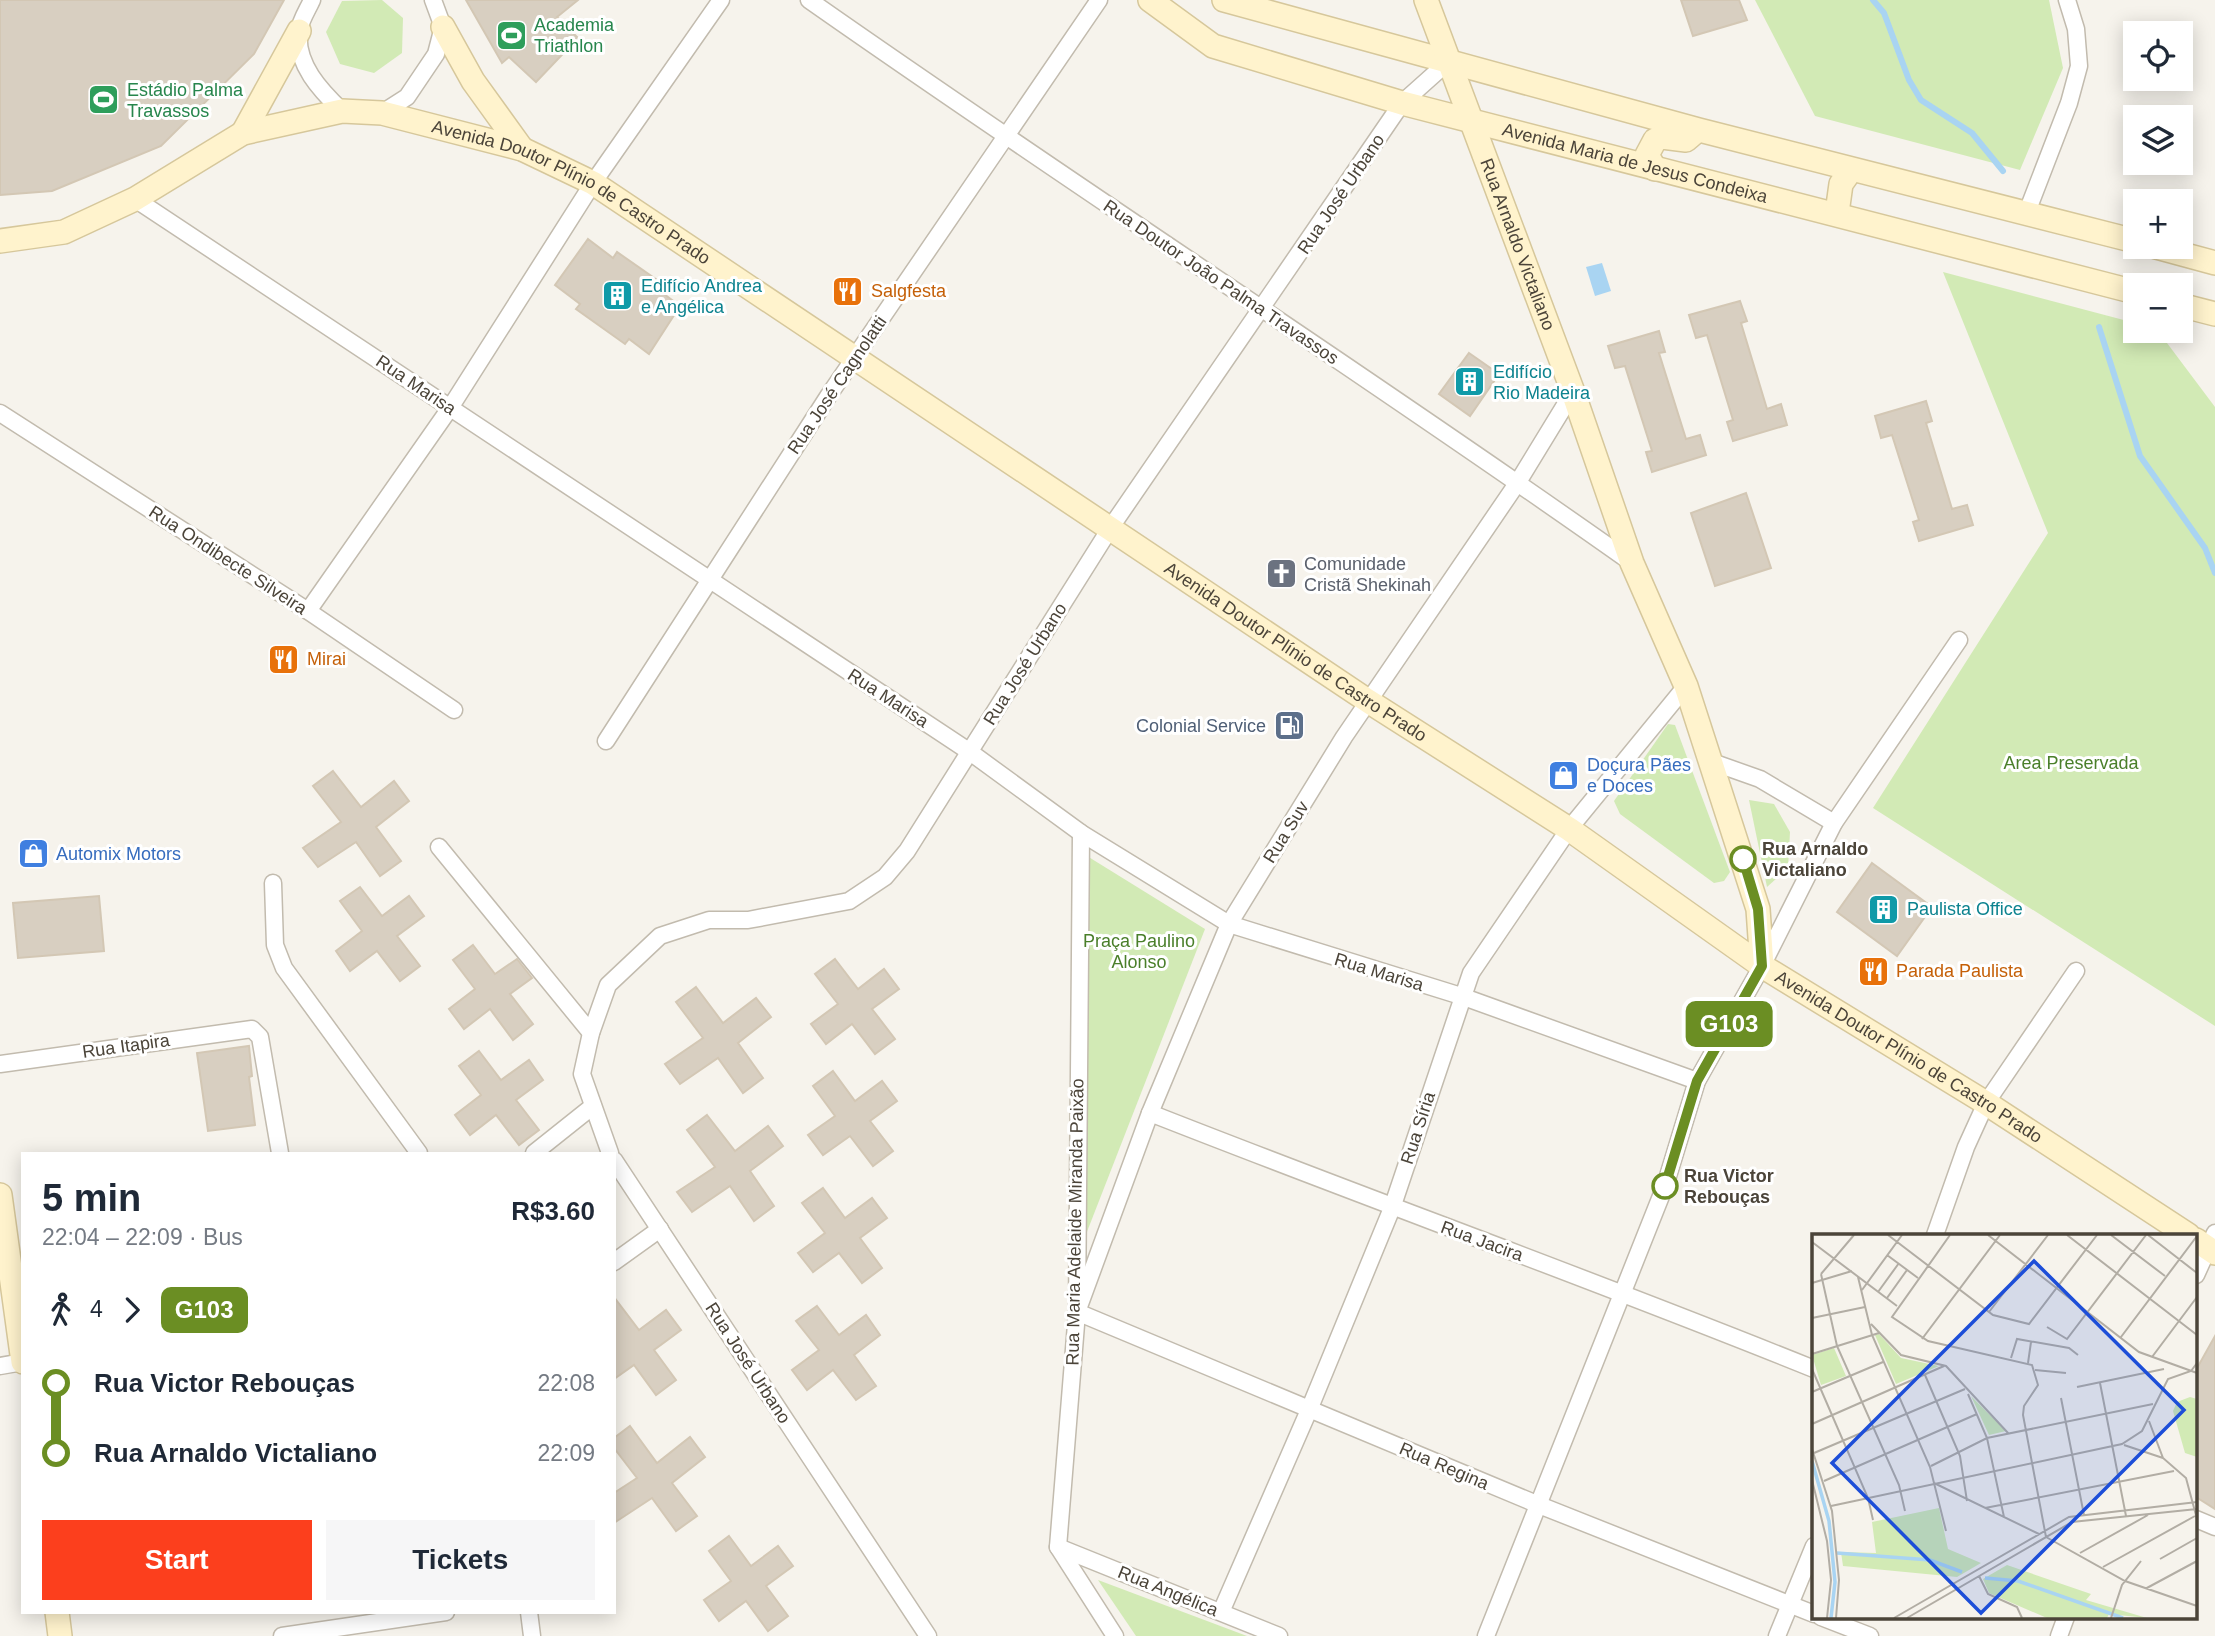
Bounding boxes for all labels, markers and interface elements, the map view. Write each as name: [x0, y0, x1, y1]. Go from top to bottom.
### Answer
place label: Academia Triathlon: [534, 15, 615, 56]
sports icon: Academia Triathlon: [494, 18, 528, 52]
map controls: [2123, 21, 2193, 343]
button: locate: [2123, 21, 2193, 91]
place label: Estádio Palma Travassos: [127, 80, 244, 121]
sports icon: Estádio Palma Travassos: [87, 83, 121, 117]
button: layers: [2123, 105, 2193, 175]
street label: Avenida Doutor Plínio de Castro Prado: [430, 116, 714, 268]
street label: Avenida Maria de Jesus Condeixa: [1500, 119, 1771, 207]
street label: Rua José Urbano: [1294, 130, 1388, 258]
street label: Rua Arnaldo Victaliano: [1476, 156, 1559, 333]
button: +: [2123, 189, 2193, 259]
street label: Rua Doutor João Palma Travassos: [1100, 196, 1342, 368]
button: −: [2123, 273, 2193, 343]
restaurant icon: Salgfesta: [831, 274, 865, 308]
place label: Edifício Andrea e Angélica: [641, 276, 763, 317]
building icon: Edifício Andrea e Angélica: [601, 279, 635, 313]
place label: Salgfesta: [871, 281, 947, 301]
street label: Rua José Cagnolatti: [783, 312, 891, 458]
street label: Rua Marisa: [372, 351, 461, 420]
place label: Edifício Rio Madeira: [1493, 362, 1591, 403]
building icon: Edifício Rio Madeira: [1453, 365, 1487, 399]
street label: Rua Ondibecte Silveira: [145, 501, 311, 619]
place label: Comunidade Cristã Shekinah: [1304, 554, 1431, 595]
church icon: Comunidade Cristã Shekinah: [1264, 557, 1298, 591]
street label: Avenida Doutor Plínio de Castro Prado: [1161, 558, 1430, 746]
street label: Rua José Urbano: [979, 599, 1071, 729]
restaurant icon: Mirai: [267, 642, 301, 676]
place label: Mirai: [307, 649, 346, 669]
street label: Rua Marisa: [844, 665, 933, 732]
fuel station icon: Colonial Service: [1272, 709, 1306, 743]
place label: Colonial Service: [1136, 716, 1266, 736]
park label: Area Preservada: [2003, 753, 2140, 773]
place label: Doçura Pães e Doces: [1587, 755, 1691, 796]
shop icon: Doçura Pães e Doces: [1547, 758, 1581, 792]
street label: Rua Suv: [1259, 797, 1313, 867]
shop icon: Automix Motors: [16, 837, 50, 871]
place label: Rua Arnaldo Victaliano: [1762, 839, 1868, 880]
place label: Automix Motors: [56, 844, 181, 864]
marker: Rua Arnaldo Victaliano: [1730, 846, 1756, 872]
building icon: Paulista Office: [1867, 892, 1901, 926]
place label: Paulista Office: [1907, 899, 2023, 919]
park label: Praça Paulino Alonso: [1083, 931, 1195, 972]
street label: Rua Marisa: [1332, 949, 1427, 995]
restaurant icon: Parada Paulista: [1856, 954, 1890, 988]
place label: Parada Paulista: [1896, 961, 2024, 981]
street label: Avenida Doutor Plínio de Castro Prado: [1772, 967, 2046, 1147]
line badge: G103: [1680, 1001, 1778, 1047]
text: G103: [1700, 1010, 1758, 1037]
street label: Rua Itapira: [81, 1030, 172, 1062]
street label: Rua Maria Adelaide Miranda Paixão: [1062, 1078, 1088, 1366]
street label: Rua Síria: [1397, 1088, 1439, 1167]
place label: Rua Victor Rebouças: [1684, 1166, 1774, 1207]
marker: Rua Victor Rebouças: [1652, 1173, 1678, 1199]
text: 5 min: [42, 1177, 141, 1219]
text: R$3.60: [511, 1196, 595, 1226]
street label: Rua Jacira: [1438, 1217, 1527, 1265]
text: 22:04 – 22:09 · Bus: [42, 1224, 243, 1250]
inset map: [1812, 1234, 2198, 1618]
icon: walk: [42, 1291, 80, 1329]
icon: forward: [113, 1291, 151, 1329]
text: 4: [90, 1296, 103, 1322]
text: G103: [175, 1296, 234, 1323]
street label: Rua José Urbano: [701, 1299, 795, 1427]
text: Rua Victor Rebouças: [94, 1368, 355, 1398]
text: 22:08: [537, 1370, 595, 1396]
text: Rua Arnaldo Victaliano: [94, 1438, 377, 1468]
street label: Rua Regina: [1396, 1438, 1493, 1494]
text: 22:09: [537, 1440, 595, 1466]
button: Start: [42, 1520, 312, 1600]
button: Tickets: [326, 1520, 595, 1600]
street label: Rua Angélica: [1115, 1562, 1222, 1621]

